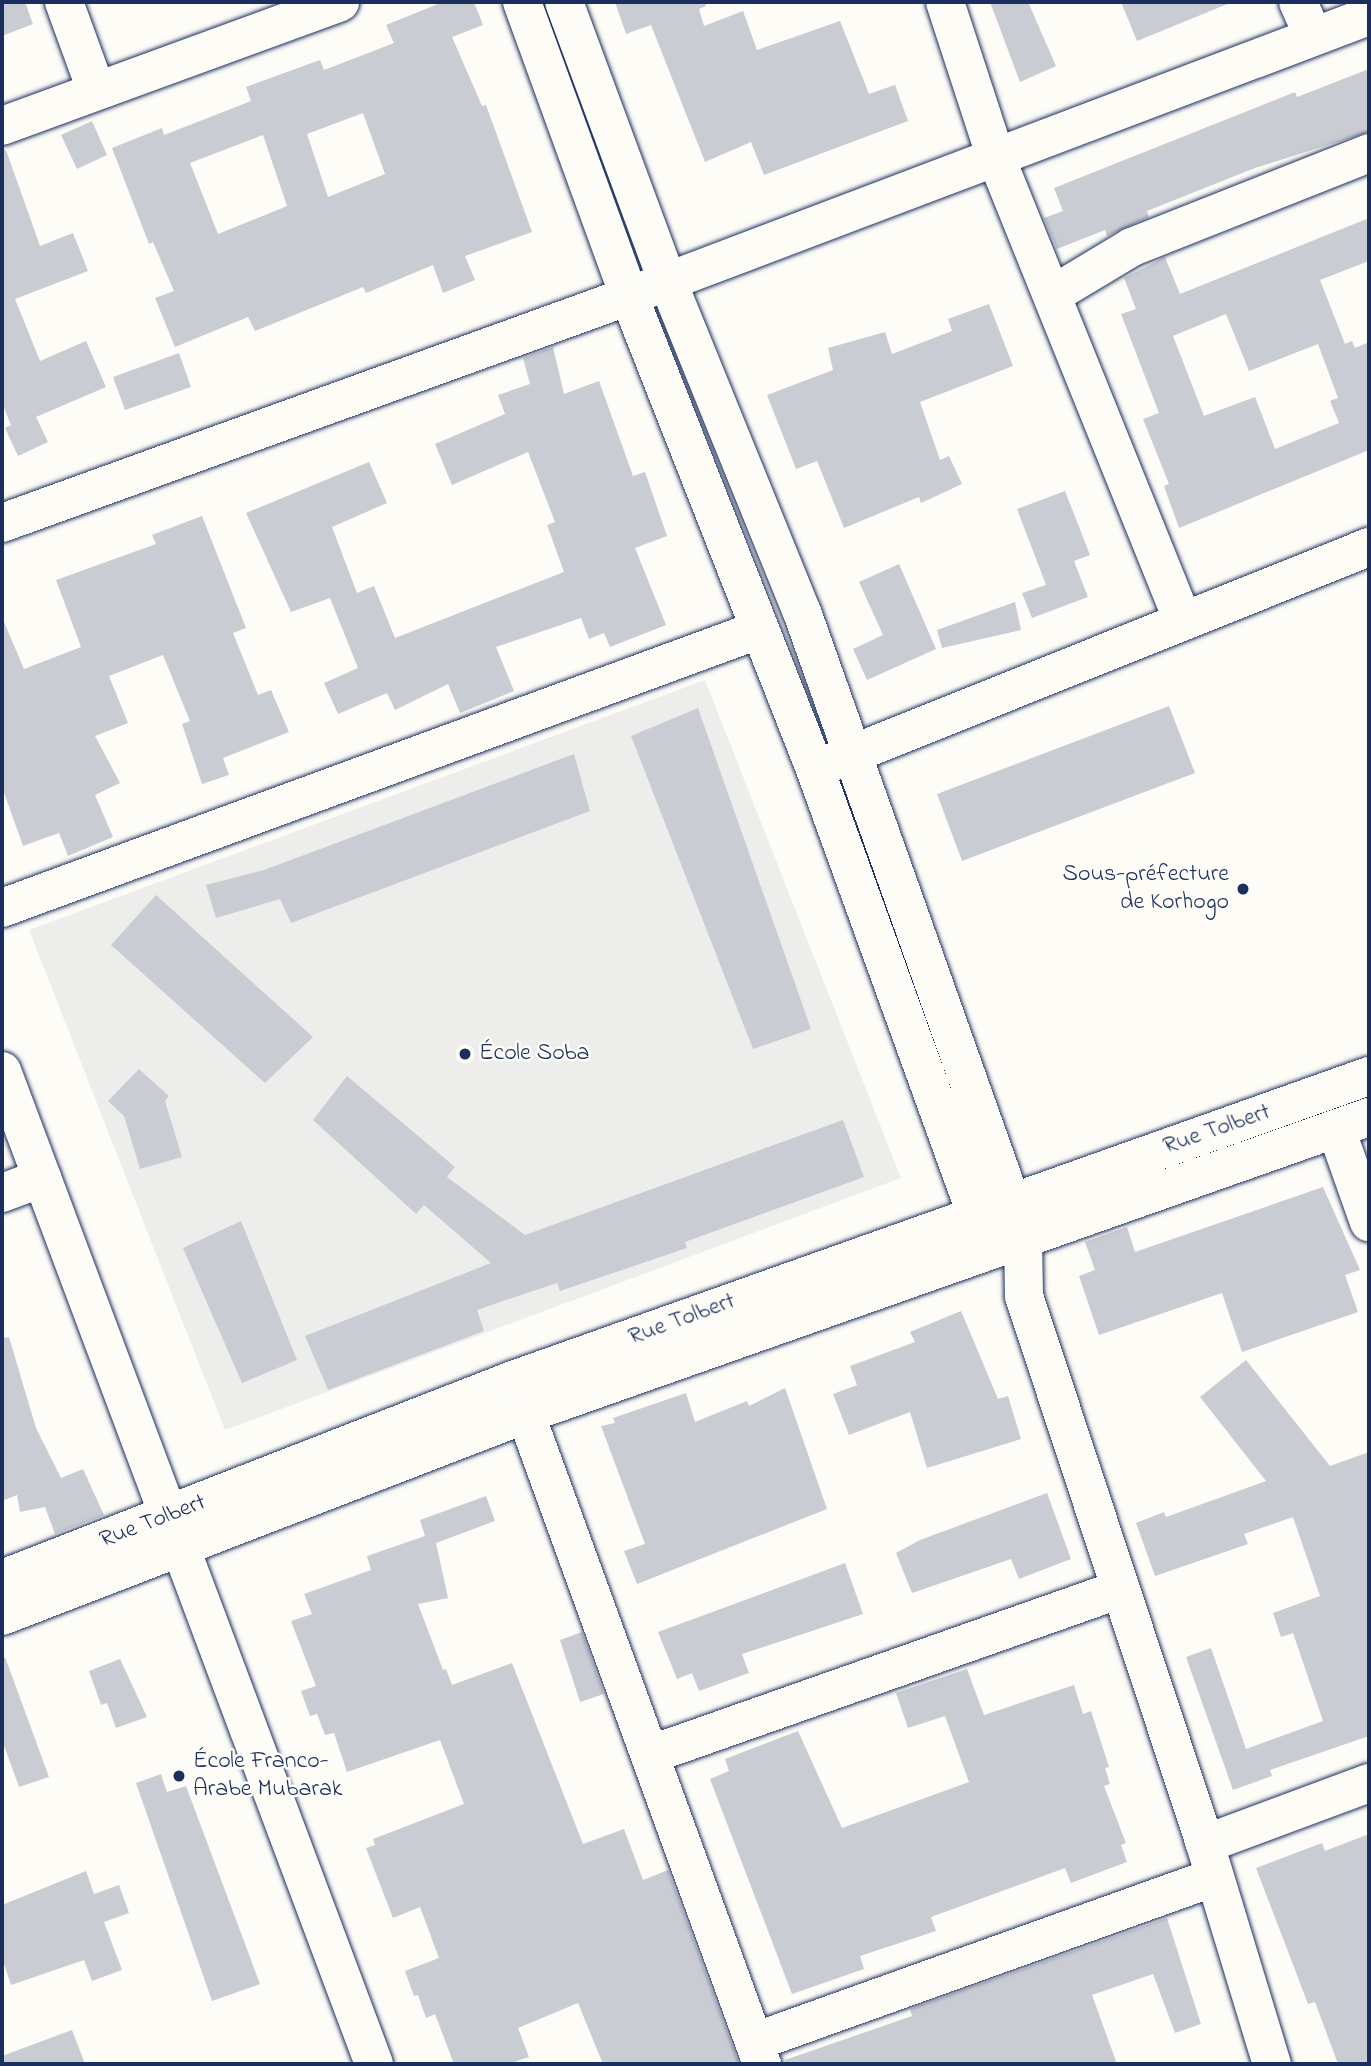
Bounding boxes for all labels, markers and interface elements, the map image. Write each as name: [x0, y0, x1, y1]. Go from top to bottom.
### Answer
place label: Sous-préfecture de Korhogo: [1063, 861, 1229, 917]
marker: Sous-préfecture de Korhogo: [1235, 881, 1251, 897]
place label: École Soba: [479, 1040, 590, 1068]
marker: École Soba: [457, 1046, 473, 1062]
street label: Rue Tolbert: [1160, 1098, 1274, 1162]
street label: Rue Tolbert: [625, 1287, 739, 1353]
street label: Rue Tolbert: [96, 1489, 210, 1555]
place label: École Franco- Arabe Mubarak: [193, 1748, 342, 1804]
marker: École Franco- Arabe Mubarak: [171, 1768, 187, 1784]

